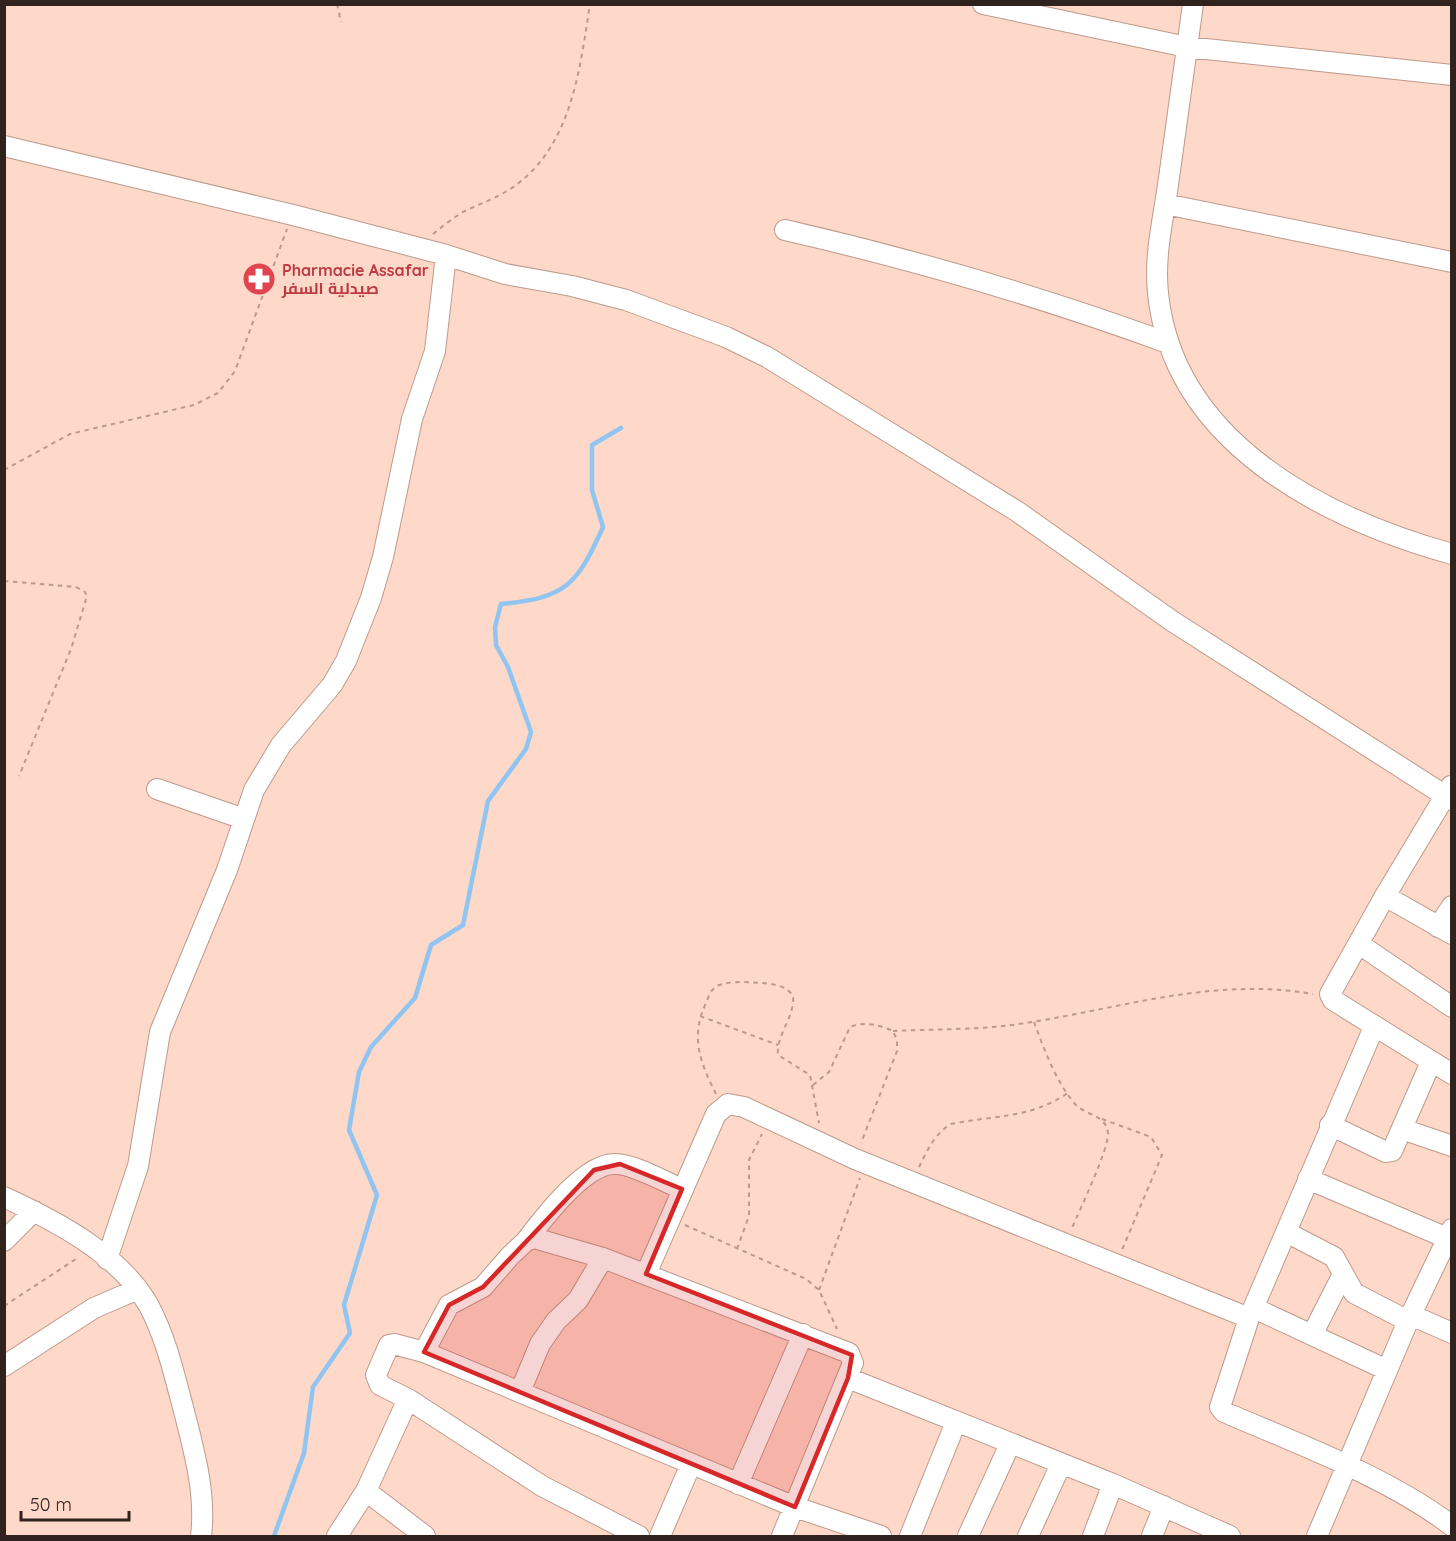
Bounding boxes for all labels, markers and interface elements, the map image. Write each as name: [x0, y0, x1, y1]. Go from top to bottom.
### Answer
place label: Pharmacie Assafar صيدلية السفر: [281, 260, 429, 298]
pharmacy icon: Pharmacie Assafar صيدلية السفر: [241, 261, 277, 297]
scale bar: [21, 1484, 129, 1522]
text: 50 m: [30, 1493, 72, 1516]

